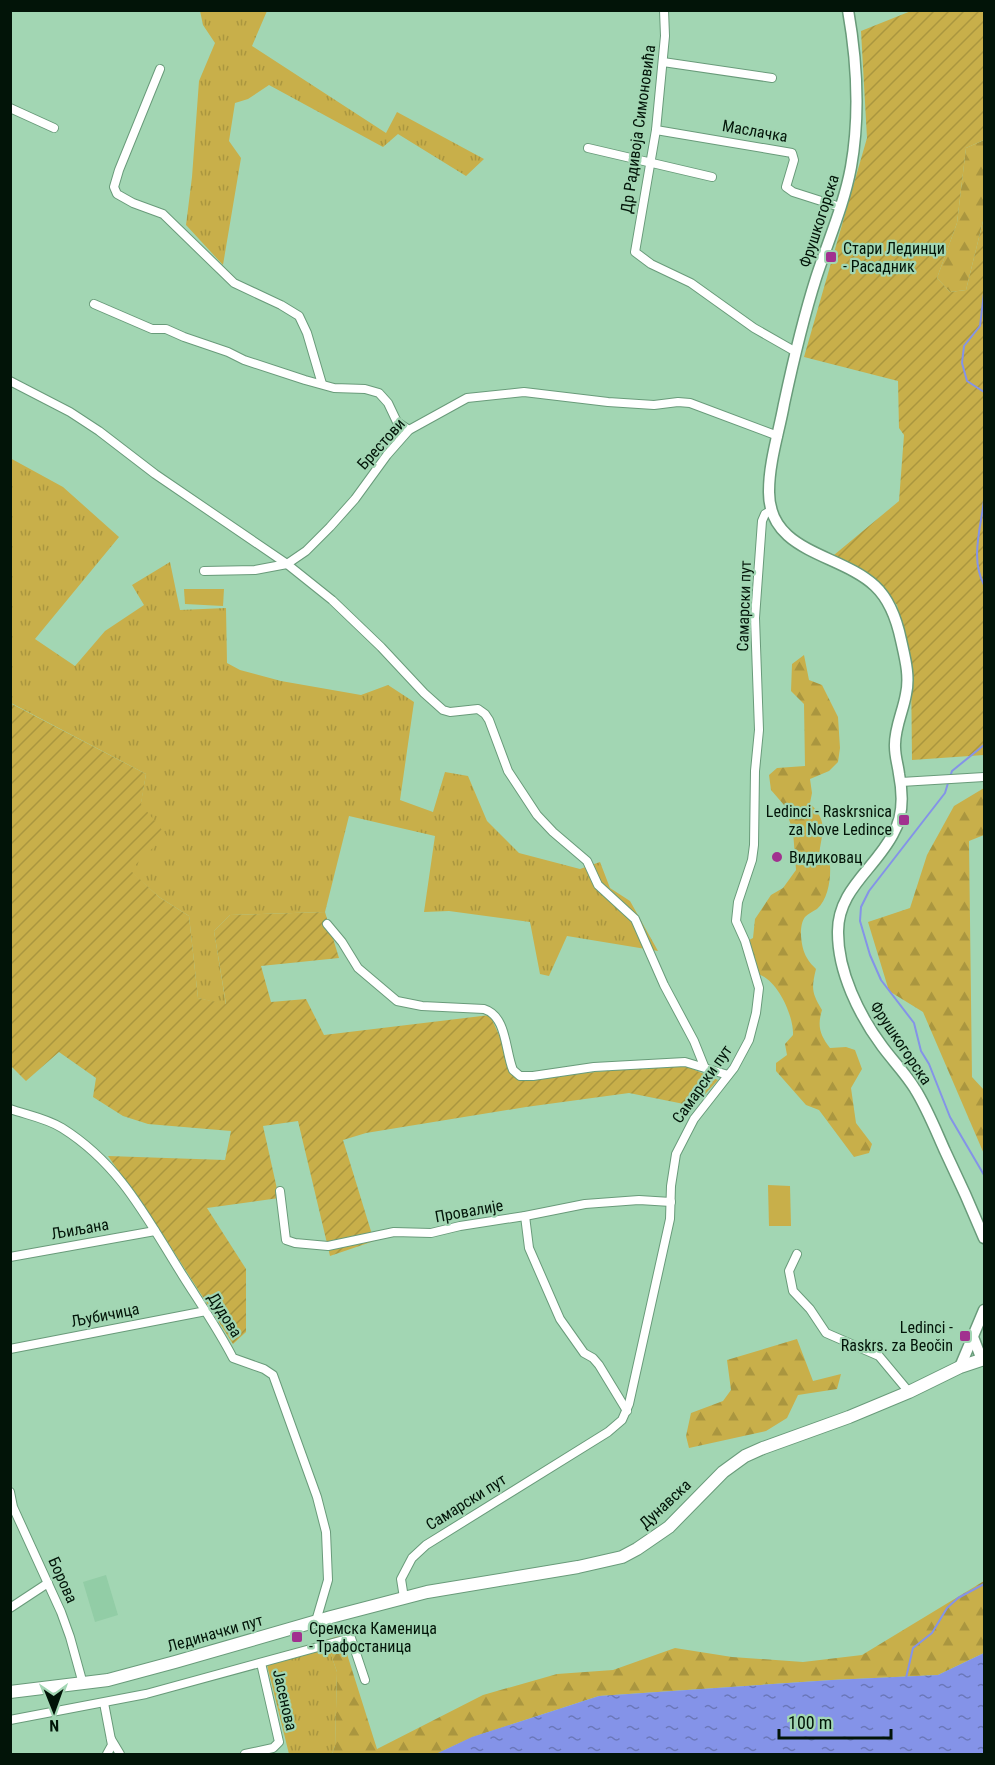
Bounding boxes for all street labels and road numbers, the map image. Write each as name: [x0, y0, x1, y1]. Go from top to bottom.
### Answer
street label: Др Радивоја Симоновића: [617, 44, 659, 214]
street label: Маслачка: [721, 116, 789, 146]
street label: Фрушкогорска: [795, 172, 843, 270]
street label: Брестови: [353, 414, 409, 474]
street label: Самарски пут: [733, 560, 755, 652]
street label: Фрушкогорска: [866, 998, 936, 1088]
street label: Самарски пут: [668, 1041, 736, 1127]
street label: Провалије: [433, 1196, 505, 1226]
street label: Љиљана: [50, 1215, 110, 1243]
street label: Дудова: [204, 1289, 246, 1341]
street label: Љубичица: [69, 1299, 141, 1331]
street label: Самарски пут: [422, 1470, 510, 1534]
street label: Дунавска: [635, 1475, 695, 1533]
street label: Борова: [44, 1554, 82, 1606]
street label: Лединачки пут: [165, 1610, 265, 1656]
street label: Јасенова: [269, 1668, 301, 1732]

